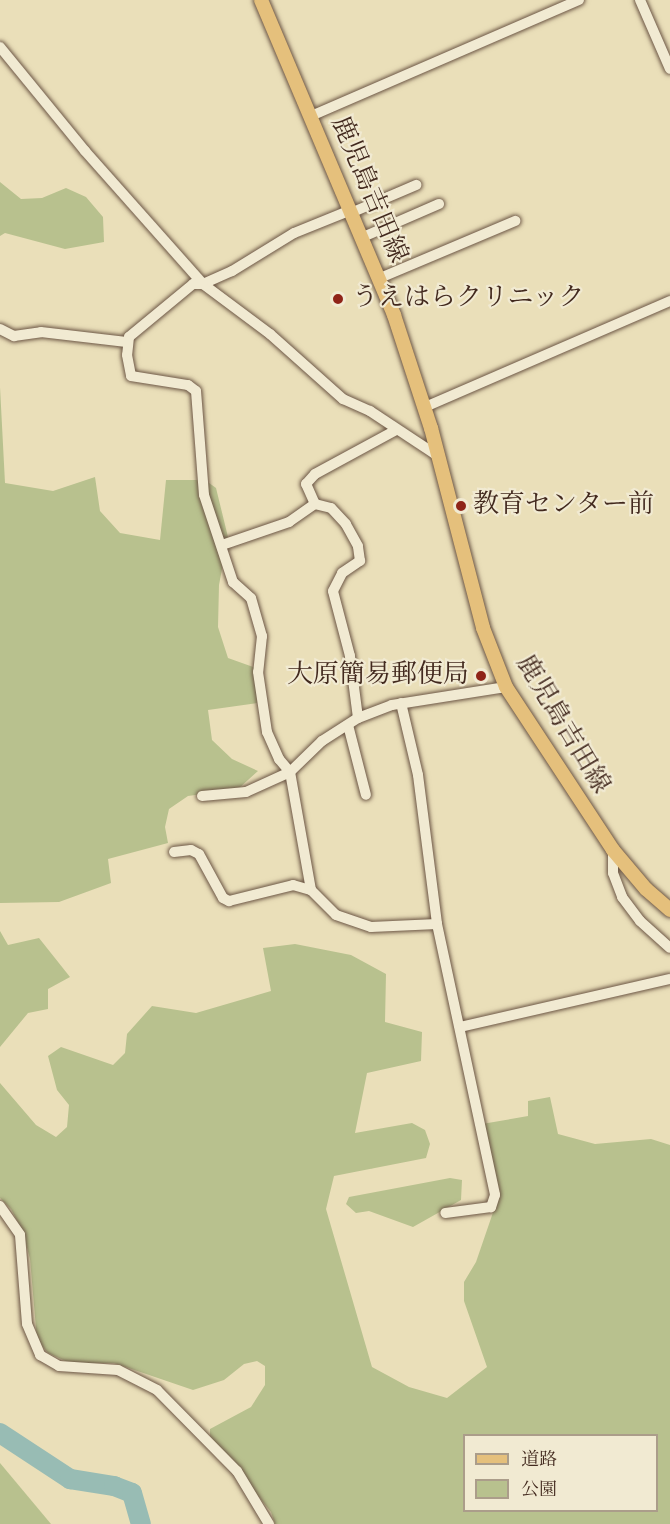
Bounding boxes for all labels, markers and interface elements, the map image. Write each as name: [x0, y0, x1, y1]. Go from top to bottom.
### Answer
street label: 鹿児島吉田線: [323, 112, 413, 268]
place label: うえはらクリニック: [352, 283, 586, 315]
marker: うえはらクリニック: [329, 290, 347, 308]
place label: 教育センター前: [473, 490, 655, 522]
marker: 教育センター前: [454, 499, 468, 513]
street label: 鹿児島吉田線: [508, 650, 616, 800]
place label: 大原簡易郵便局: [287, 660, 469, 692]
marker: 大原簡易郵便局: [474, 669, 488, 683]
legend: [463, 1434, 658, 1512]
text: 道路: [521, 1448, 557, 1474]
text: 公園: [521, 1478, 557, 1504]

